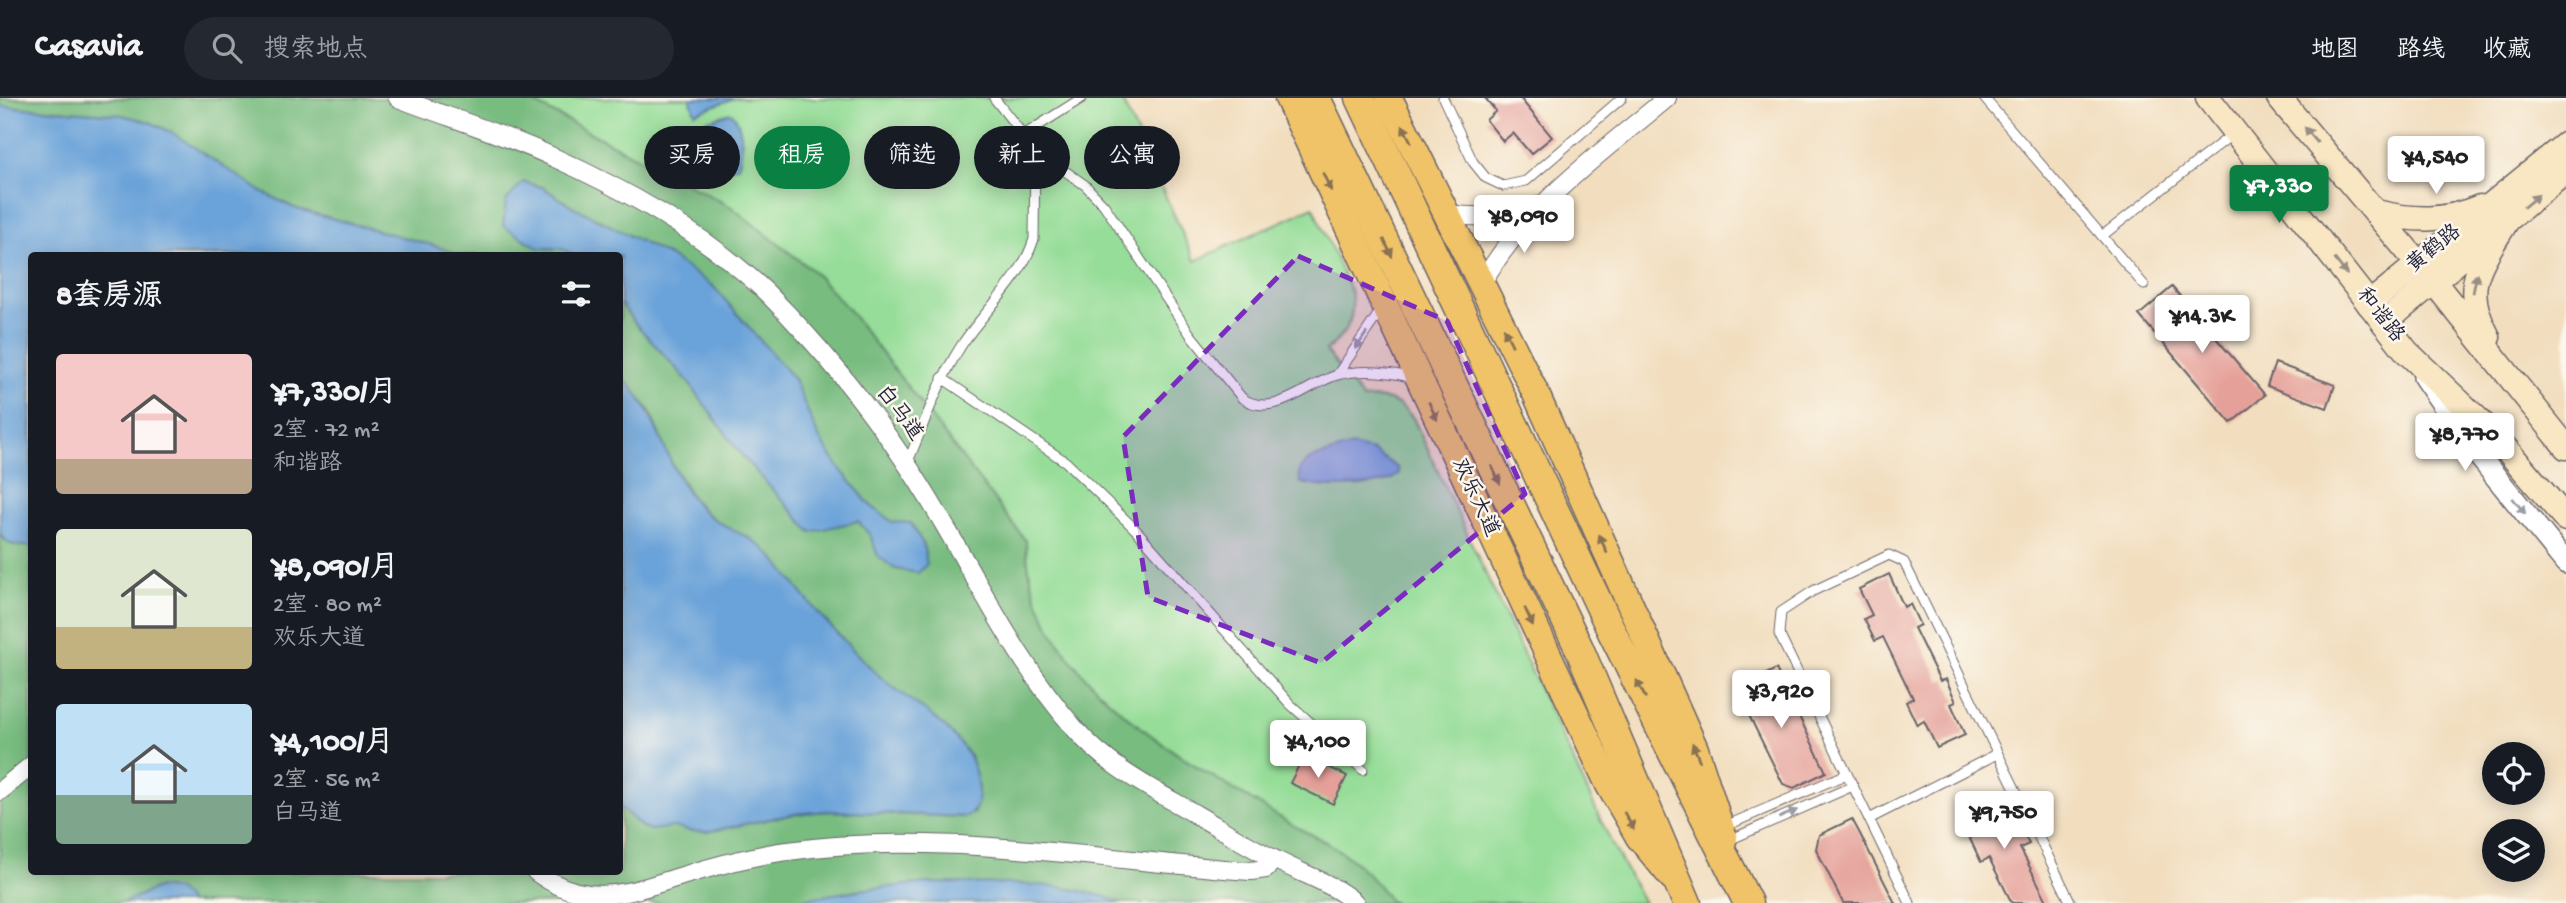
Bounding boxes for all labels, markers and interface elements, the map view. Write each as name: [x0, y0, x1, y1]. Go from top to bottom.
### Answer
search box: [184, 17, 674, 80]
text: Casavia: [35, 29, 142, 67]
icon: search: [208, 29, 246, 67]
text: 搜索地点: [264, 36, 368, 67]
text: 地图: [2311, 37, 2359, 66]
text: 路线: [2397, 37, 2445, 66]
text: 收藏: [2483, 37, 2531, 66]
one-way arrow: [1401, 124, 1413, 143]
chip: 买房: [644, 126, 740, 189]
chip: 租房: [754, 126, 850, 189]
chip: 筛选: [864, 126, 960, 189]
chip: 新上: [974, 126, 1070, 189]
chip: 公寓: [1084, 126, 1180, 189]
one-way arrow: [2304, 127, 2319, 144]
pin: ¥4,540: [2379, 136, 2493, 196]
text: ¥4,540: [2404, 145, 2468, 172]
pin: ¥7,330: [2222, 166, 2336, 225]
one-way arrow: [1321, 172, 1333, 192]
text: ¥7,330: [2246, 174, 2312, 201]
one-way arrow: [2522, 194, 2539, 209]
pin: ¥8,090: [1467, 195, 1581, 255]
text: ¥8,090: [1490, 204, 1558, 231]
street label: 黄鹤路: [2401, 219, 2467, 280]
one-way arrow: [1382, 238, 1394, 258]
one-way arrow: [2333, 258, 2348, 276]
one-way arrow: [2470, 272, 2481, 294]
icon: filters: [557, 275, 595, 313]
text: 8套房源: [56, 281, 162, 316]
street label: 和谐路: [2350, 282, 2410, 349]
pin: ¥14.3K: [2145, 296, 2259, 355]
text: ¥14.3K: [2171, 304, 2233, 331]
one-way arrow: [1503, 327, 1514, 347]
one-way arrow: [1354, 332, 1368, 350]
text: ¥7,330/月: [273, 377, 397, 412]
street label: 白马道: [869, 380, 929, 447]
icon: home: [112, 382, 196, 466]
one-way arrow: [1428, 401, 1439, 421]
pin: ¥8,770: [2408, 414, 2522, 473]
text: 2室 · 72 m²: [273, 418, 380, 445]
text: ¥8,770: [2431, 422, 2499, 449]
text: 和谐路: [273, 451, 342, 478]
street label: 欢乐大道: [1445, 454, 1504, 541]
one-way arrow: [1491, 465, 1502, 485]
one-way arrow: [2512, 496, 2527, 514]
one-way arrow: [1597, 534, 1609, 554]
text: ¥8,090/月: [273, 552, 399, 587]
icon: home: [112, 557, 196, 641]
text: 2室 · 80 m²: [273, 593, 382, 620]
one-way arrow: [1524, 607, 1535, 627]
text: 欢乐大道: [273, 626, 365, 653]
pin: ¥3,920: [1724, 670, 1838, 730]
one-way arrow: [1635, 679, 1646, 699]
text: ¥3,920: [1748, 679, 1814, 706]
pin: ¥4,100: [1261, 720, 1375, 780]
text: ¥4,100/月: [273, 727, 394, 762]
text: ¥4,100: [1286, 729, 1350, 756]
icon: home: [112, 732, 196, 816]
one-way arrow: [1690, 741, 1701, 762]
map controls: [2482, 742, 2545, 882]
button: locate: [2482, 742, 2545, 805]
text: 2室 · 56 m²: [273, 768, 380, 795]
pin: ¥9,750: [1947, 792, 2061, 851]
text: ¥9,750: [1971, 800, 2037, 827]
text: 白马道: [273, 801, 342, 828]
one-way arrow: [1777, 809, 1798, 820]
one-way arrow: [1623, 812, 1636, 831]
button: layers: [2482, 819, 2545, 882]

